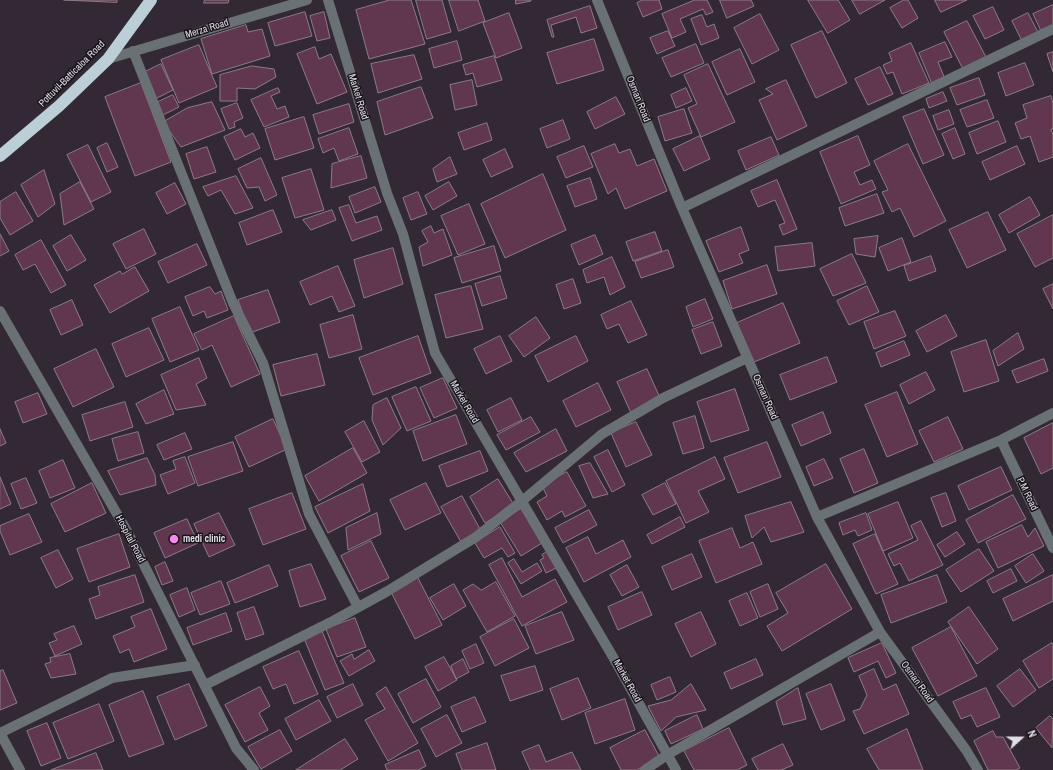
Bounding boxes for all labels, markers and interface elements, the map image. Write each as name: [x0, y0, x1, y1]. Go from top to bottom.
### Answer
street label: Merza Road: [184, 17, 230, 41]
street label: Pottuvil-Batticaloa Road: [36, 38, 108, 110]
street label: Market Road: [345, 73, 371, 121]
street label: Osman Road: [623, 74, 653, 124]
street label: Osman Road: [750, 372, 780, 422]
street label: Market Road: [447, 379, 481, 425]
street label: P.M Road: [1014, 475, 1040, 513]
street label: Hospital Road: [113, 513, 147, 565]
marker: medi clinic: [168, 533, 180, 545]
place label: medi clinic: [183, 533, 225, 545]
street label: Market Road: [610, 658, 644, 704]
street label: Osman Road: [898, 659, 936, 705]
north arrow: [1001, 718, 1041, 758]
text: N: [1024, 728, 1040, 739]

